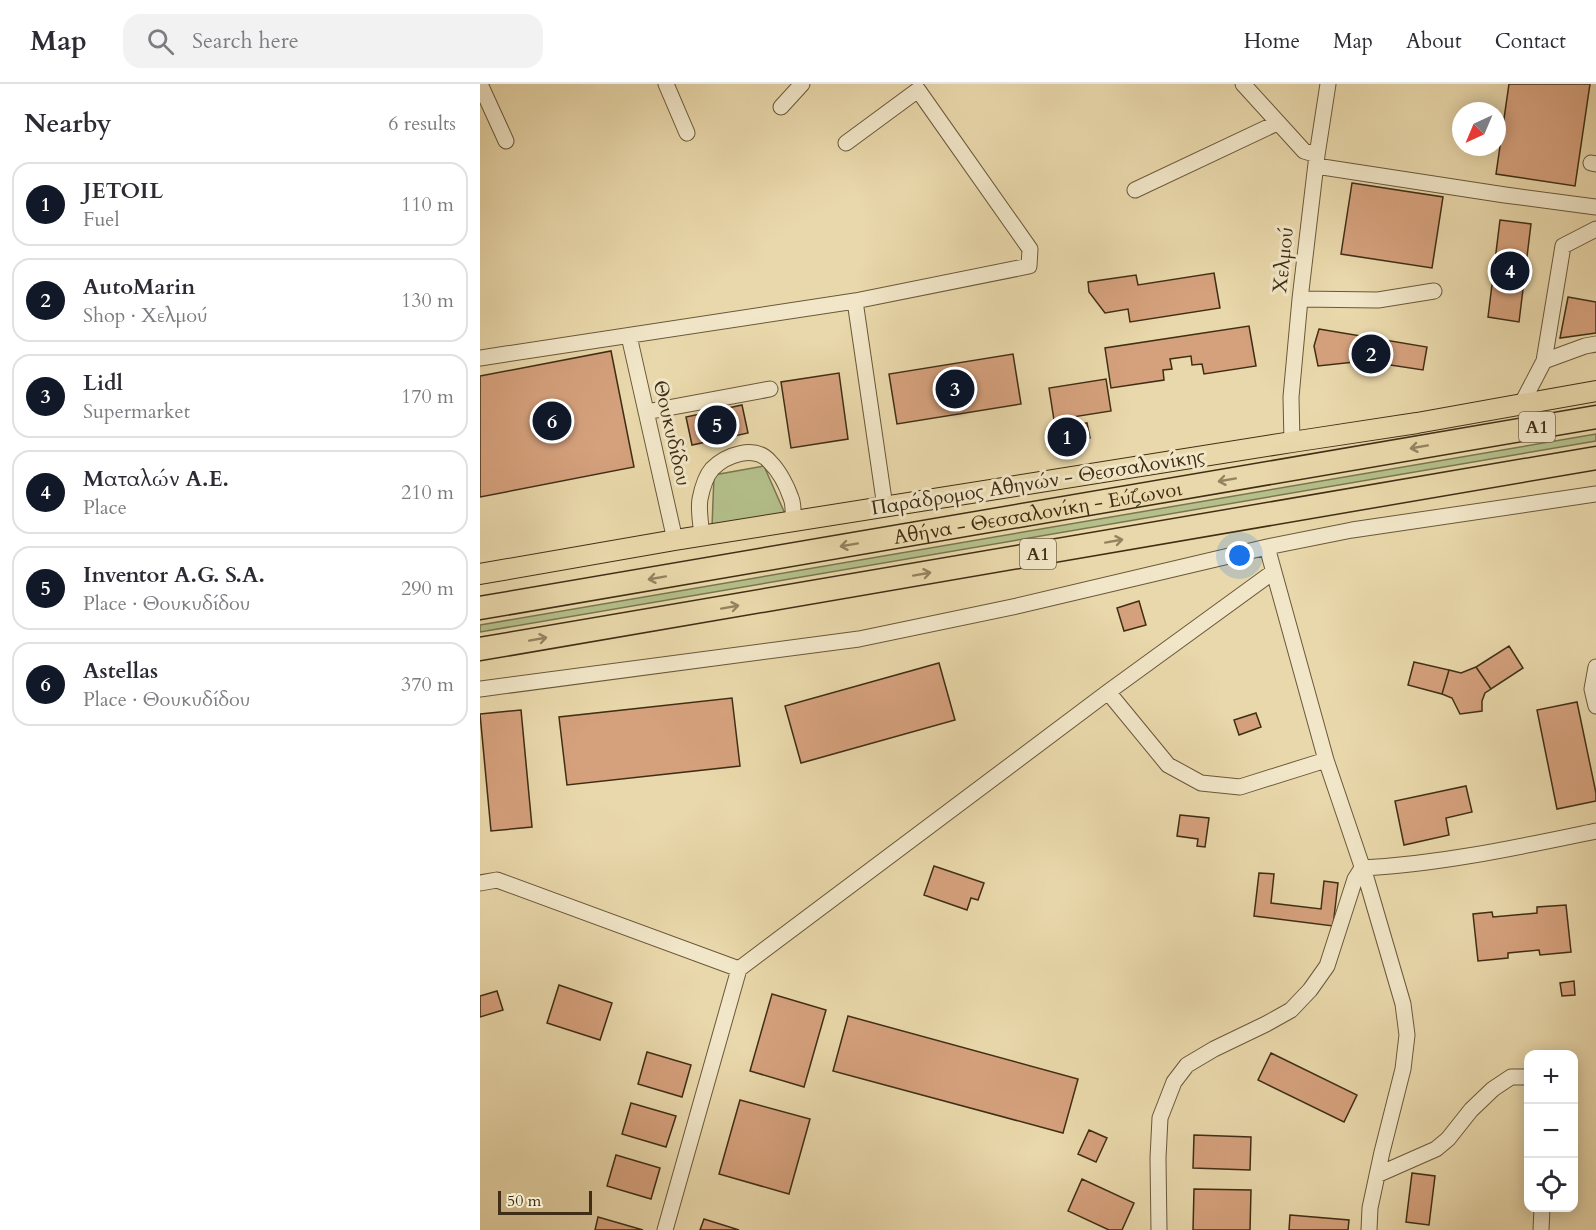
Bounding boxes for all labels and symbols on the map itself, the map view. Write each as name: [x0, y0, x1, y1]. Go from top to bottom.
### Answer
north arrow: [1452, 102, 1506, 156]
street label: Χελμού: [1266, 226, 1300, 294]
pin: 4: [1490, 248, 1530, 294]
pin: 2: [1352, 332, 1390, 376]
pin: 3: [936, 366, 974, 412]
street label: Θουκυδίδου: [647, 377, 697, 489]
pin: 6: [532, 398, 572, 444]
pin: 5: [698, 402, 736, 448]
road number: Α1: [1519, 412, 1555, 442]
pin: 1: [1048, 414, 1086, 460]
street label: Παράδρομος Αθηνών - Θεσσαλονίκης: [869, 442, 1207, 522]
one-way arrow: [1410, 442, 1430, 453]
street label: Αθήνα - Θεσσαλονίκη - Εύζωνοι: [891, 474, 1185, 551]
one-way arrow: [1218, 475, 1238, 486]
one-way arrow: [1104, 535, 1124, 546]
one-way arrow: [839, 539, 859, 550]
road number: Α1: [1020, 539, 1056, 569]
your location: [1225, 541, 1254, 570]
one-way arrow: [912, 568, 931, 579]
one-way arrow: [647, 572, 667, 583]
one-way arrow: [720, 601, 739, 612]
one-way arrow: [527, 634, 547, 645]
scale bar: [498, 1188, 592, 1216]

